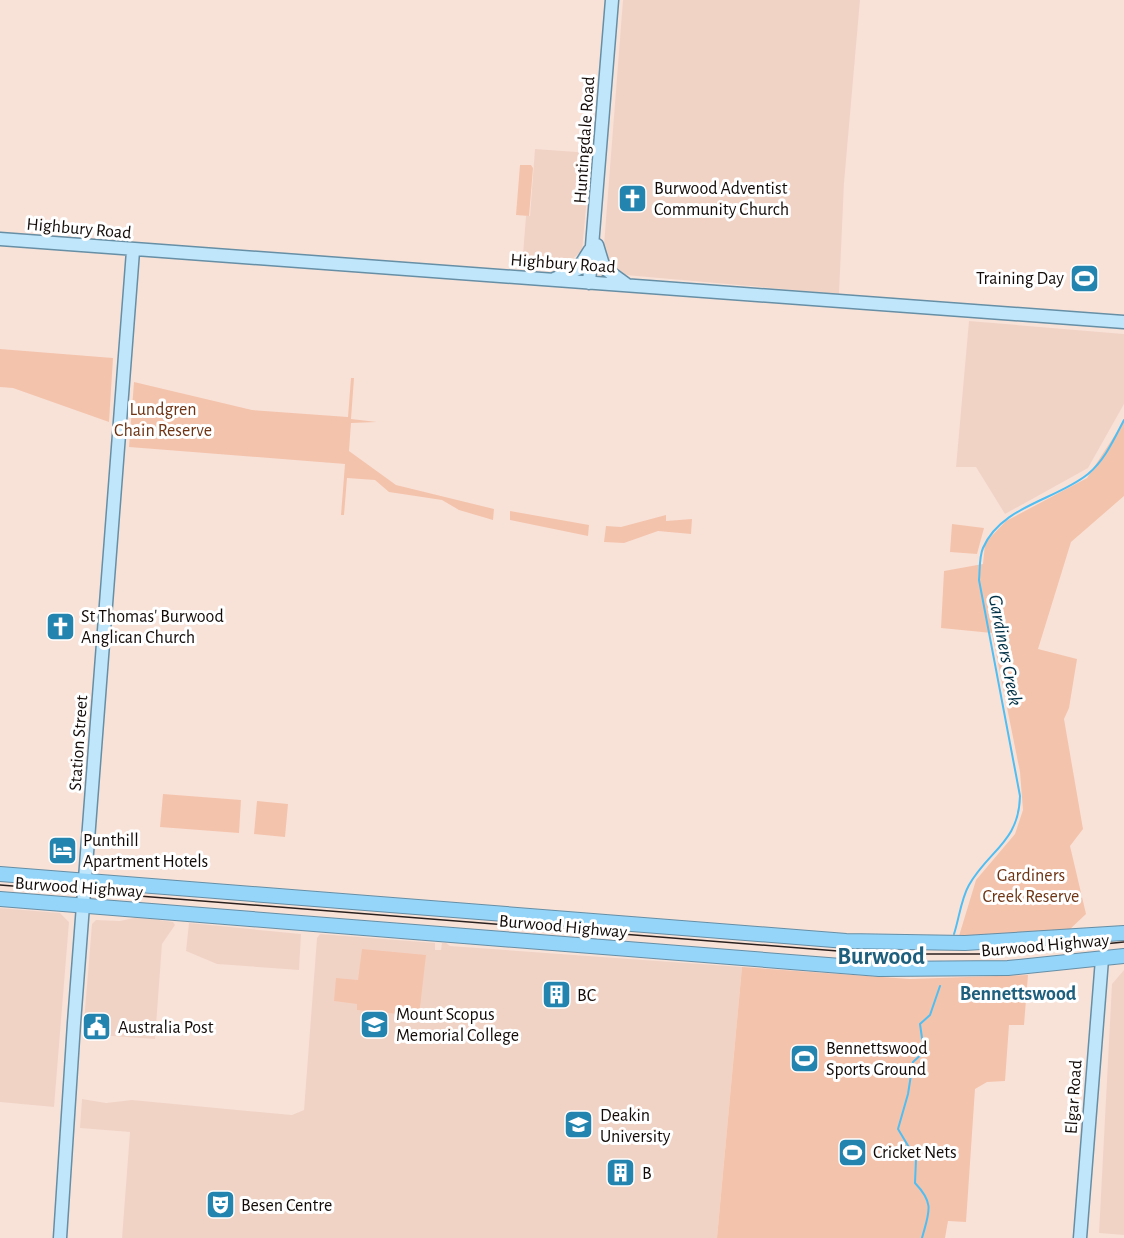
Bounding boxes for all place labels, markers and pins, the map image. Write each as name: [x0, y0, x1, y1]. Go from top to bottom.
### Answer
place label: Burwood Adventist Community Church: [654, 180, 789, 219]
church icon: Burwood Adventist Community Church: [617, 182, 649, 214]
sports icon: Training Day: [1069, 262, 1101, 294]
place label: Training Day: [976, 270, 1064, 288]
place label: St Thomas' Burwood Anglican Church: [81, 608, 224, 647]
church icon: St Thomas' Burwood Anglican Church: [44, 610, 76, 642]
place label: Punthill Apartment Hotels: [83, 832, 208, 871]
hotel icon: Punthill Apartment Hotels: [46, 834, 78, 866]
building icon: BC: [540, 979, 572, 1011]
place label: BC: [577, 987, 596, 1005]
place label: Mount Scopus Memorial College: [396, 1006, 519, 1045]
school or university icon: Mount Scopus Memorial College: [359, 1008, 391, 1040]
public building icon: Australia Post: [81, 1011, 113, 1043]
place label: Australia Post: [118, 1019, 214, 1037]
place label: Bennettswood Sports Ground: [826, 1040, 928, 1079]
sports icon: Bennettswood Sports Ground: [789, 1042, 821, 1074]
place label: Deakin University: [600, 1107, 671, 1146]
school or university icon: Deakin University: [563, 1109, 595, 1141]
sports icon: Cricket Nets: [836, 1136, 868, 1168]
place label: Cricket Nets: [873, 1144, 957, 1162]
building icon: B: [605, 1157, 637, 1189]
place label: B: [642, 1165, 652, 1183]
theatre icon: Besen Centre: [204, 1189, 236, 1221]
place label: Besen Centre: [241, 1197, 332, 1215]

